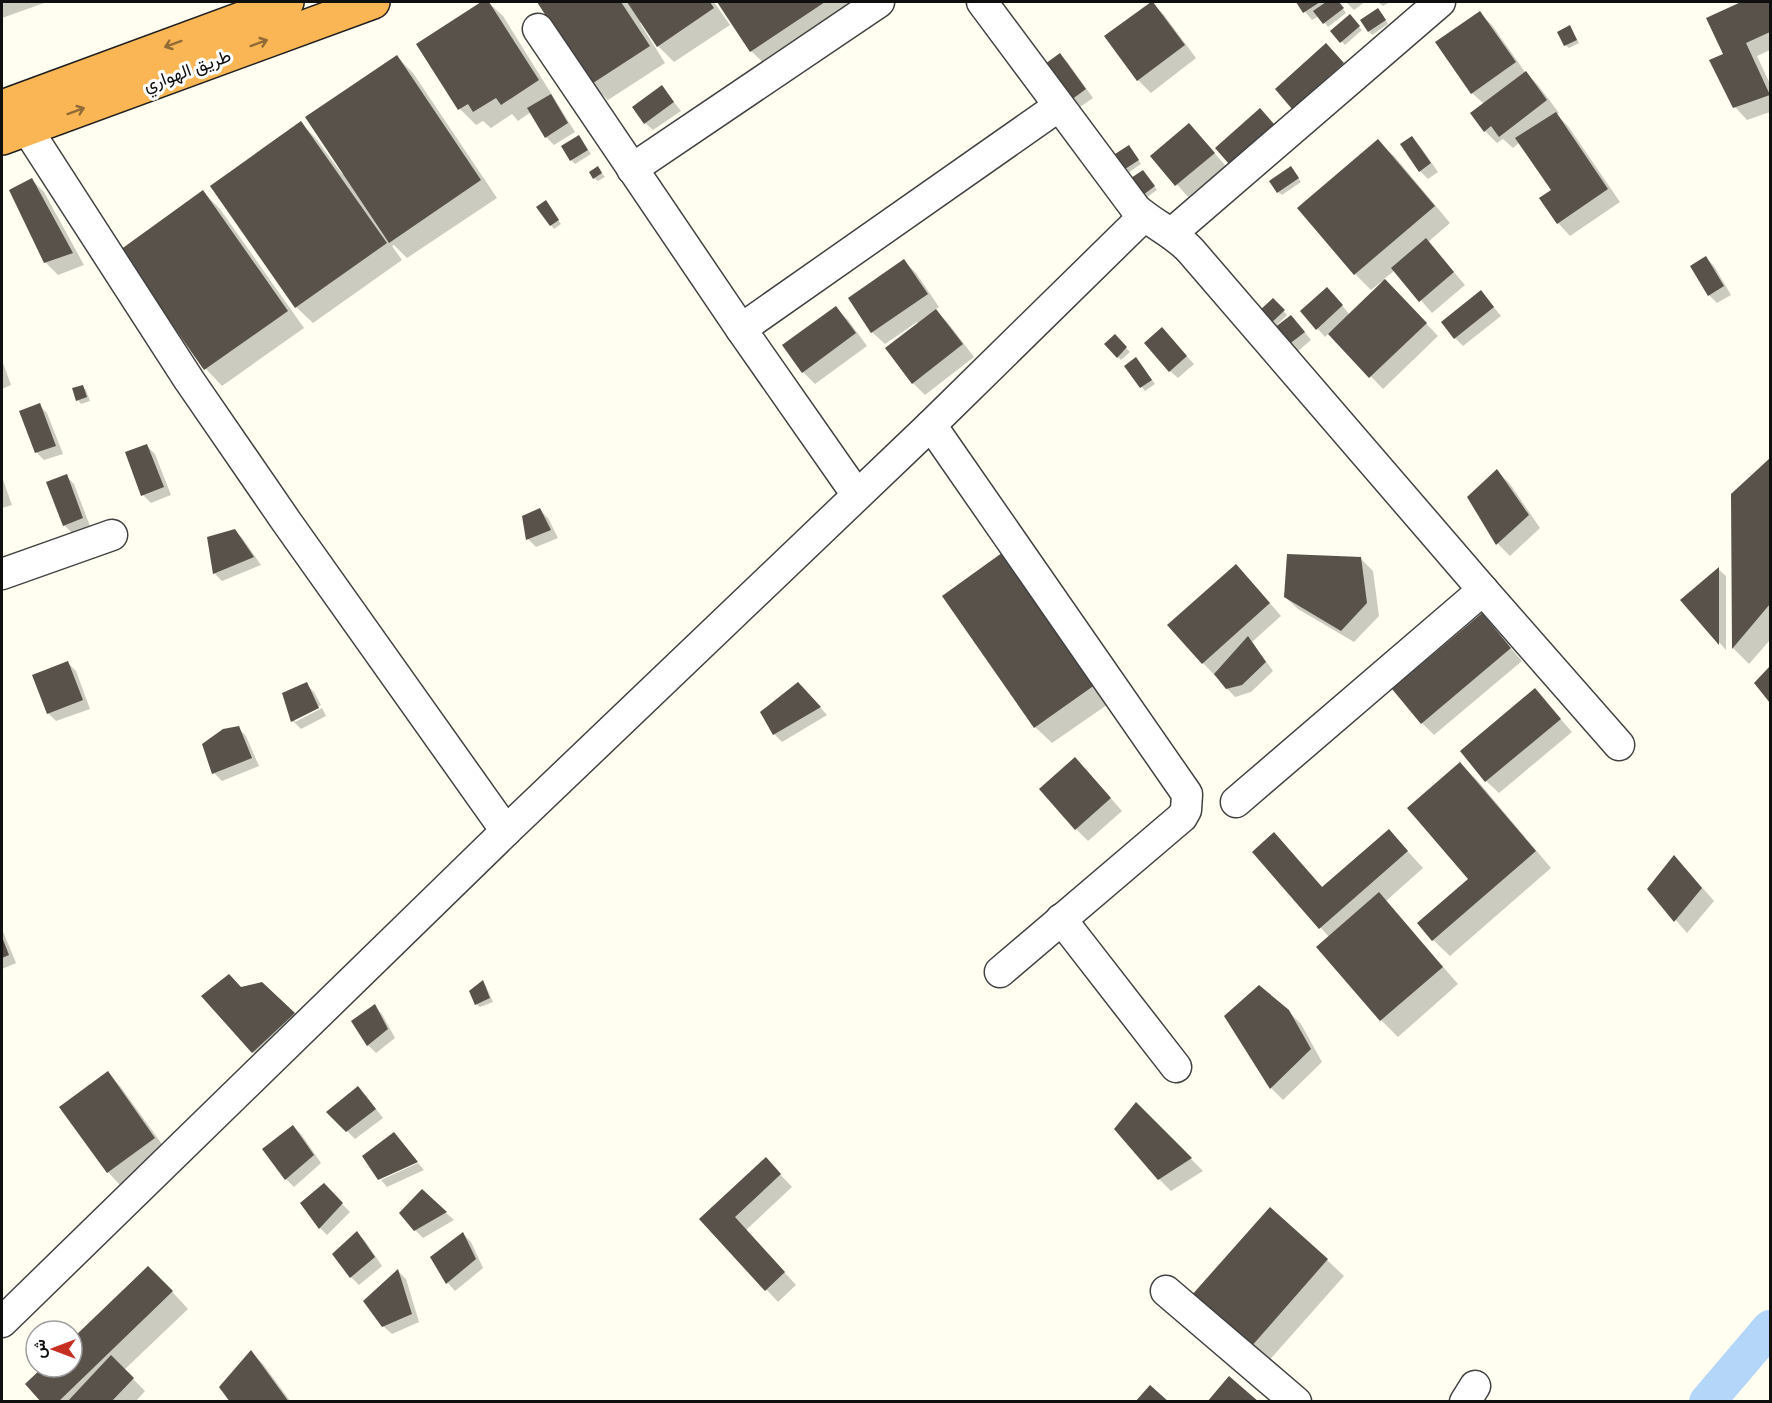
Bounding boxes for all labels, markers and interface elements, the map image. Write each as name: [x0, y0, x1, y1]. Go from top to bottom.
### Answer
one-way arrow: [249, 37, 268, 48]
one-way arrow: [165, 39, 183, 50]
street label: طريق الهواري: [140, 43, 235, 100]
one-way arrow: [66, 104, 85, 115]
north arrow: [24, 1319, 84, 1379]
text: ش: [29, 1339, 49, 1359]

